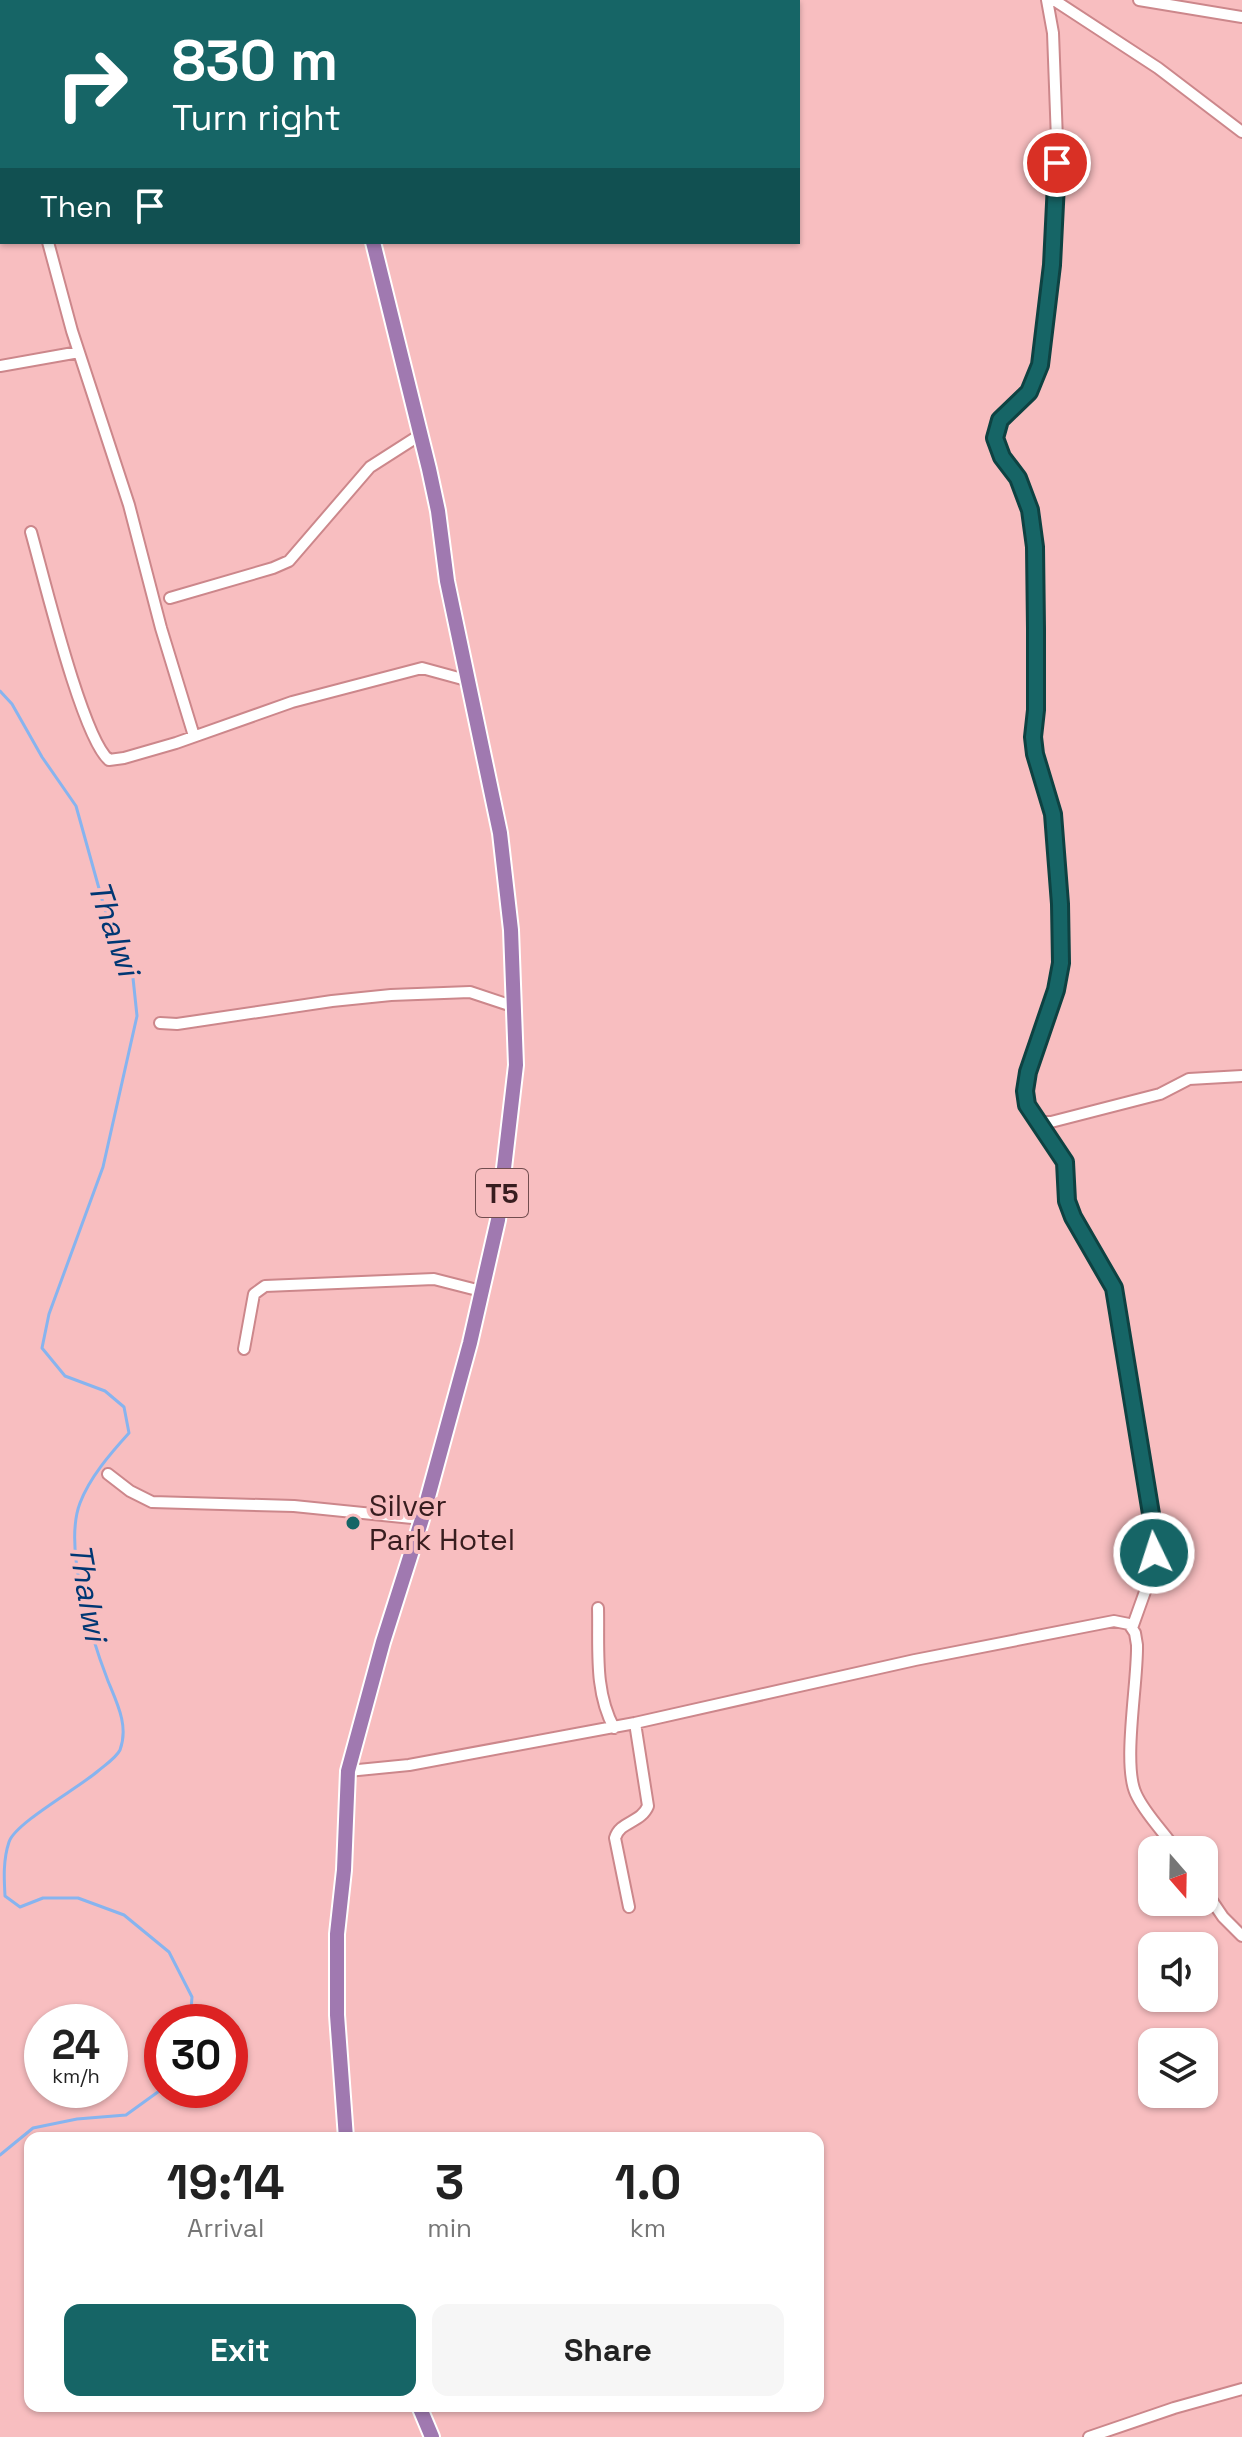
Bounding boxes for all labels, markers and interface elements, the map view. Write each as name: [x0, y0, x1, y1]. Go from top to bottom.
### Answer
text: 830 m: [172, 25, 338, 96]
icon: right: [40, 32, 144, 136]
text: Turn right: [172, 95, 341, 141]
pin: [1023, 129, 1091, 197]
icon: arrive: [1035, 141, 1079, 185]
icon: arrive: [128, 184, 172, 228]
text: Then: [40, 187, 112, 226]
water label: Thalwi: [79, 875, 150, 985]
road number: T5: [476, 1169, 528, 1217]
place label: Silver Park Hotel: [369, 1486, 515, 1559]
position arrow: [1112, 1511, 1196, 1595]
marker: Silver Park Hotel: [344, 1514, 362, 1532]
water label: Thalwi: [60, 1540, 117, 1648]
north arrow: [1138, 1836, 1218, 1916]
map controls: [1138, 1836, 1218, 2108]
button: sound: [1138, 1932, 1218, 2012]
speed limit sign: 30: [144, 2004, 248, 2108]
text: 24: [52, 2020, 100, 2071]
button: layers: [1138, 2028, 1218, 2108]
text: km/h: [52, 2063, 100, 2089]
text: 19:14: [167, 2152, 285, 2213]
text: 3: [435, 2152, 464, 2213]
text: 1.0: [615, 2152, 681, 2213]
text: Arrival: [187, 2211, 264, 2245]
text: min: [427, 2211, 472, 2245]
text: km: [630, 2211, 666, 2245]
button: Exit: [64, 2304, 416, 2396]
button: Share: [432, 2304, 784, 2396]

